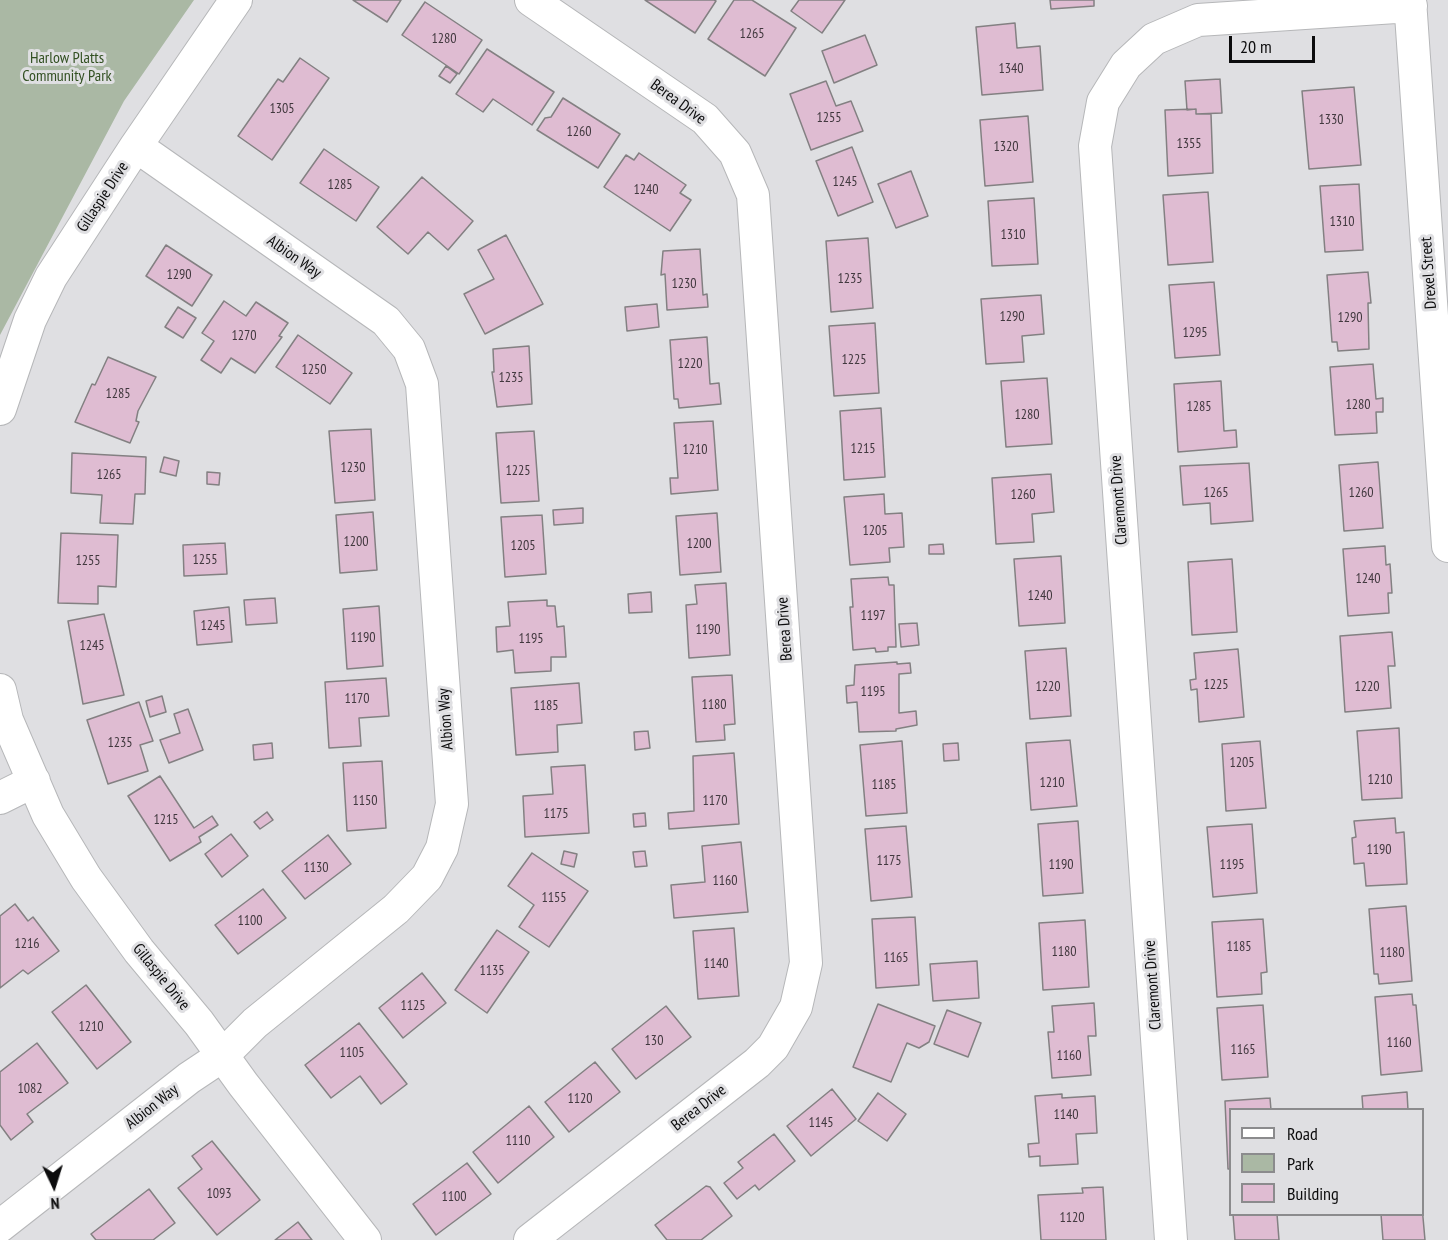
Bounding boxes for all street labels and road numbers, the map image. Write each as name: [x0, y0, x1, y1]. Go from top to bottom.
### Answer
street label: Berea Drive: [646, 75, 710, 129]
street label: Gillaspie Drive: [73, 158, 133, 236]
street label: Albion Way: [263, 231, 325, 283]
street label: Drexel Street: [1417, 236, 1441, 310]
street label: Claremont Drive: [1106, 455, 1132, 545]
street label: Berea Drive: [773, 596, 797, 662]
street label: Albion Way: [434, 688, 458, 750]
street label: Gillaspie Drive: [128, 940, 194, 1014]
street label: Claremont Drive: [1140, 940, 1166, 1030]
street label: Albion Way: [122, 1080, 182, 1134]
street label: Berea Drive: [668, 1081, 730, 1135]

